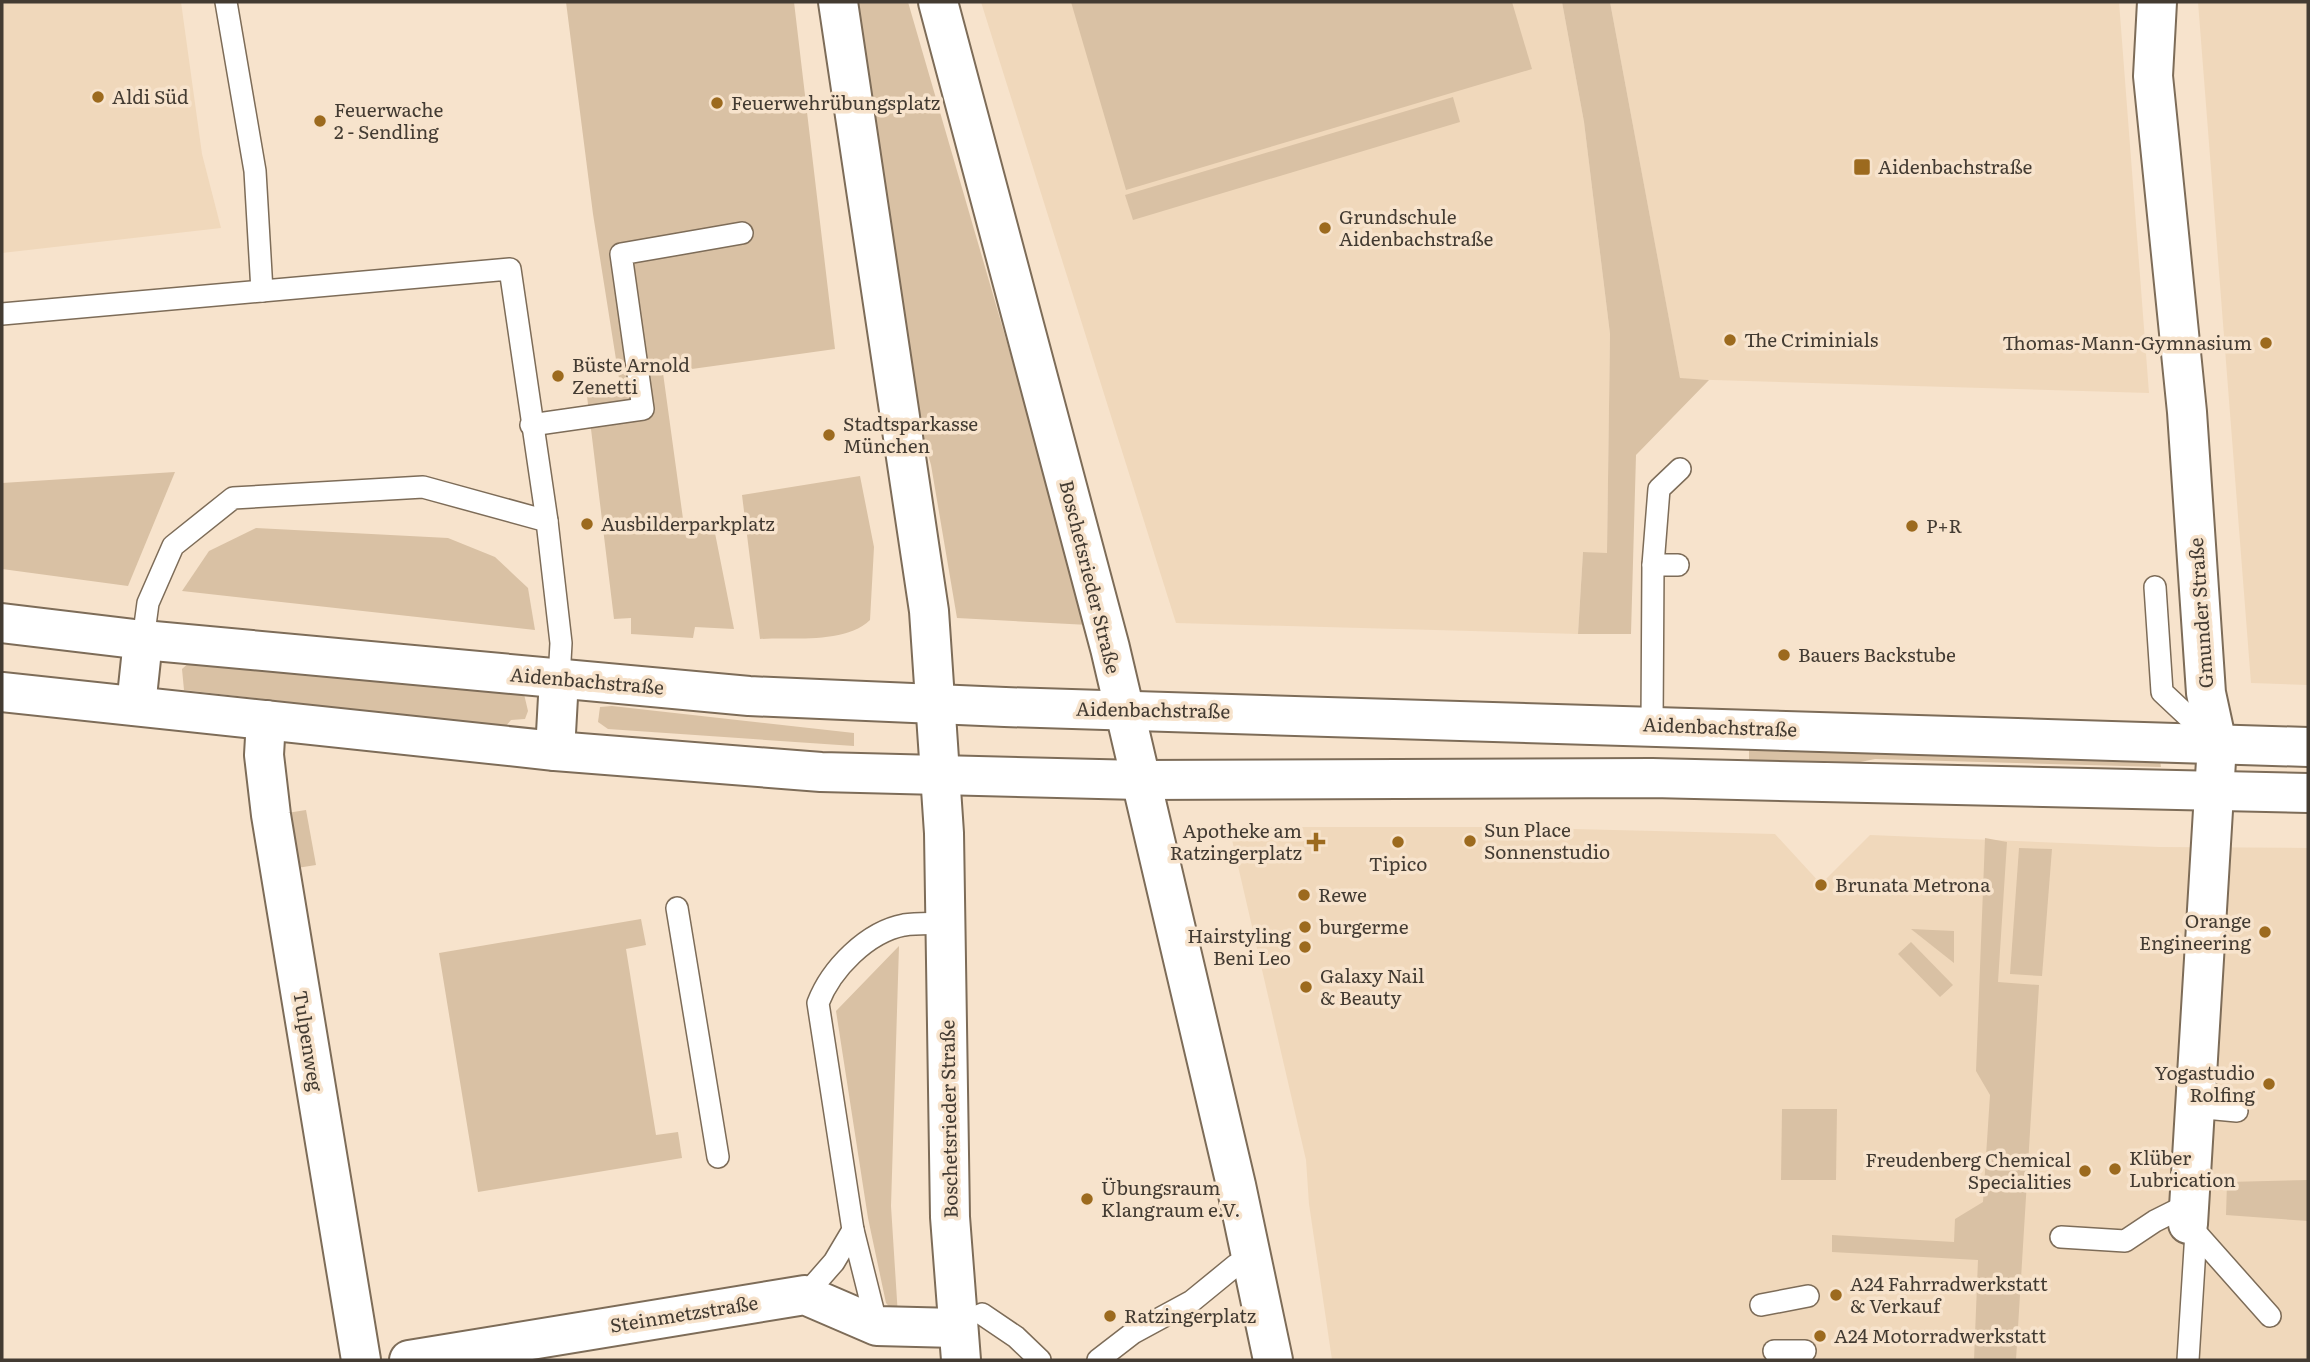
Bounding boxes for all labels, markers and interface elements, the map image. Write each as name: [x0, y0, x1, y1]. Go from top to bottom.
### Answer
place label: Aldi Süd: [112, 82, 189, 110]
place label: Feuerwehrübungsplatz: [731, 88, 940, 116]
marker: Aldi Süd: [90, 89, 106, 105]
place label: Feuerwache 2 - Sendling: [334, 95, 443, 145]
marker: Feuerwehrübungsplatz: [709, 95, 725, 111]
marker: Feuerwache 2 - Sendling: [312, 113, 328, 129]
place label: Aidenbachstraße: [1878, 152, 2033, 180]
marker: Aidenbachstraße: [1852, 157, 1872, 177]
place label: Grundschule Aidenbachstraße: [1339, 202, 1494, 252]
marker: Grundschule Aidenbachstraße: [1317, 220, 1333, 236]
place label: The Criminials: [1744, 325, 1879, 353]
place label: Thomas-Mann-Gymnasium: [2002, 328, 2252, 356]
marker: The Criminials: [1722, 332, 1738, 348]
marker: Thomas-Mann-Gymnasium: [2258, 335, 2274, 351]
place label: Büste Arnold Zenetti: [572, 350, 690, 400]
marker: Büste Arnold Zenetti: [550, 368, 566, 384]
place label: Stadtsparkasse München: [843, 409, 978, 459]
marker: Stadtsparkasse München: [821, 427, 837, 443]
street label: Boschetsrieder Straße: [1053, 477, 1129, 677]
place label: Ausbilderparkplatz: [601, 509, 775, 537]
place label: P+R: [1926, 511, 1962, 539]
marker: Ausbilderparkplatz: [579, 516, 595, 532]
marker: P+R: [1904, 518, 1920, 534]
street label: Gmunder Straße: [2181, 537, 2219, 689]
place label: Bauers Backstube: [1798, 640, 1956, 668]
marker: Bauers Backstube: [1776, 647, 1792, 663]
street label: Aidenbachstraße: [509, 659, 665, 701]
street label: Aidenbachstraße: [1076, 694, 1231, 724]
street label: Aidenbachstraße: [1642, 709, 1798, 743]
place label: Sun Place Sonnenstudio: [1484, 815, 1610, 865]
place label: Apotheke am Ratzingerplatz: [1170, 816, 1302, 866]
marker: Sun Place Sonnenstudio: [1462, 833, 1478, 849]
marker: Apotheke am Ratzingerplatz: [1308, 834, 1324, 850]
marker: Tipico: [1390, 834, 1406, 850]
place label: Tipico: [1369, 849, 1427, 877]
place label: Brunata Metrona: [1835, 870, 1991, 898]
marker: Brunata Metrona: [1813, 877, 1829, 893]
place label: Rewe: [1318, 880, 1367, 908]
marker: Rewe: [1296, 887, 1312, 903]
place label: Orange Engineering: [2139, 906, 2251, 956]
place label: burgerme: [1319, 912, 1409, 940]
marker: burgerme: [1297, 919, 1313, 935]
place label: Hairstyling Beni Leo: [1187, 921, 1291, 971]
marker: Orange Engineering: [2257, 924, 2273, 940]
marker: Hairstyling Beni Leo: [1297, 939, 1313, 955]
place label: Galaxy Nail & Beauty: [1320, 961, 1424, 1011]
marker: Galaxy Nail & Beauty: [1298, 979, 1314, 995]
street label: Tulpenweg: [287, 988, 331, 1094]
street label: Boschetsrieder Straße: [932, 1019, 964, 1219]
place label: Yogastudio Rolfing: [2155, 1058, 2255, 1108]
marker: Yogastudio Rolfing: [2261, 1076, 2277, 1092]
place label: Klüber Lubrication: [2129, 1143, 2236, 1193]
place label: Freudenberg Chemical Specialities: [1865, 1145, 2071, 1195]
marker: Klüber Lubrication: [2107, 1161, 2123, 1177]
marker: Freudenberg Chemical Specialities: [2077, 1163, 2093, 1179]
place label: Übungsraum Klangraum e.V.: [1101, 1173, 1241, 1223]
marker: Übungsraum Klangraum e.V.: [1079, 1191, 1095, 1207]
place label: A24 Fahrradwerkstatt & Verkauf: [1850, 1269, 2048, 1319]
street label: Steinmetzstraße: [608, 1287, 760, 1339]
marker: A24 Fahrradwerkstatt & Verkauf: [1828, 1287, 1844, 1303]
place label: Ratzingerplatz: [1124, 1301, 1256, 1329]
marker: Ratzingerplatz: [1102, 1308, 1118, 1324]
place label: A24 Motorradwerkstatt: [1834, 1321, 2046, 1349]
marker: A24 Motorradwerkstatt: [1812, 1328, 1828, 1344]

